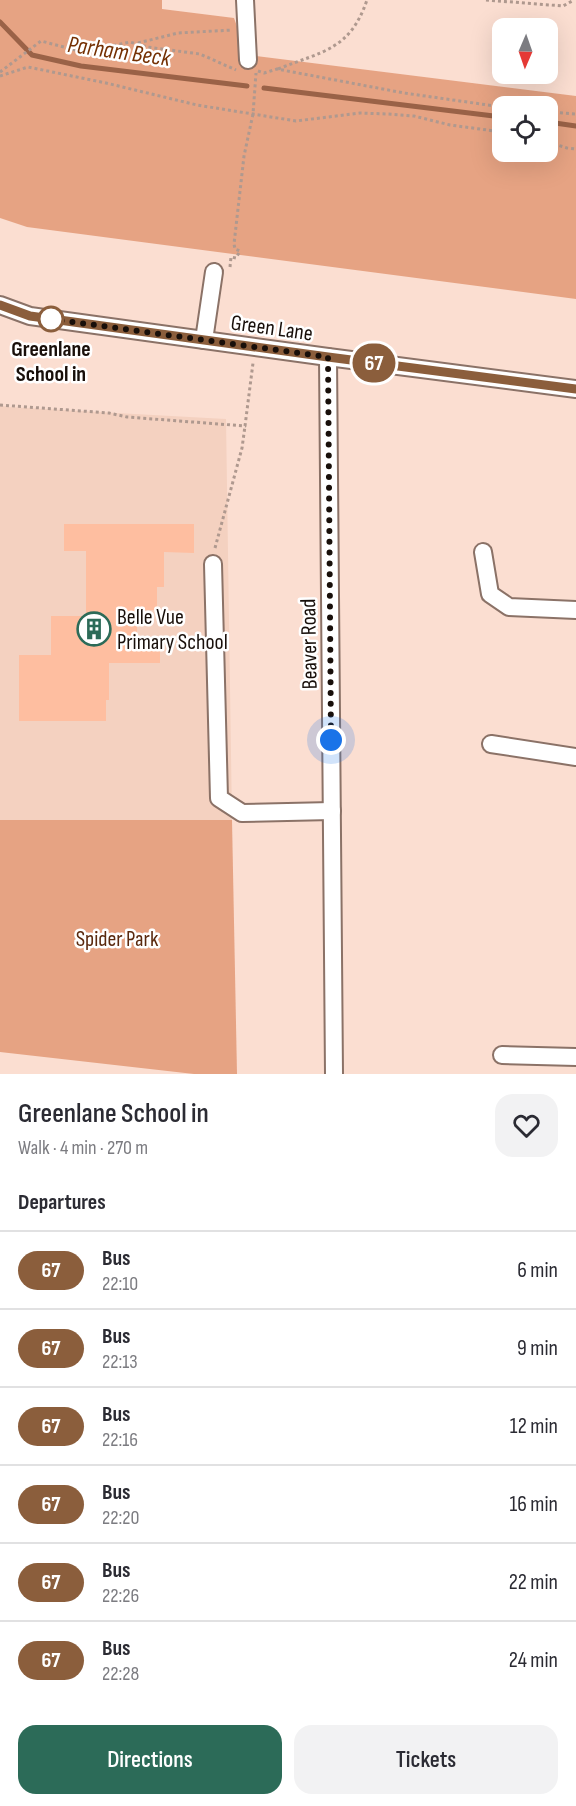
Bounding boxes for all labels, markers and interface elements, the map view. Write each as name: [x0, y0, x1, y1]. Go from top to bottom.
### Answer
north arrow: [492, 18, 558, 84]
map controls: [492, 18, 558, 162]
water label: Parham Beck: [66, 30, 173, 73]
button: locate: [492, 96, 558, 162]
marker: Greenlane School in: [38, 306, 64, 332]
street label: Green Lane: [229, 309, 315, 348]
place label: Greenlane School in: [11, 336, 91, 388]
line badge: 67: [347, 344, 401, 382]
text: 67: [364, 351, 384, 376]
street label: Beaver Road: [295, 598, 324, 690]
place label: Belle Vue Primary School: [117, 604, 228, 656]
building icon: Belle Vue Primary School: [76, 611, 112, 647]
your location: [316, 725, 346, 755]
park label: Spider Park: [76, 926, 159, 953]
button: heart: [495, 1094, 558, 1157]
text: Greenlane School in: [18, 1097, 209, 1130]
text: Walk · 4 min · 270 m: [18, 1136, 148, 1160]
text: Departures: [18, 1189, 106, 1216]
text: Bus: [102, 1245, 131, 1272]
text: 6 min: [517, 1257, 558, 1284]
text: 67: [41, 1258, 61, 1283]
text: 22:10: [102, 1272, 138, 1296]
text: Bus: [102, 1323, 131, 1350]
text: 9 min: [517, 1335, 558, 1362]
text: 67: [41, 1336, 61, 1361]
text: 22:13: [102, 1350, 138, 1374]
text: Bus: [102, 1401, 131, 1428]
text: 12 min: [510, 1413, 558, 1440]
text: 67: [41, 1414, 61, 1439]
text: 22:16: [102, 1428, 138, 1452]
text: Bus: [102, 1479, 131, 1506]
text: 16 min: [510, 1491, 558, 1518]
text: 67: [41, 1492, 61, 1517]
text: 22:20: [102, 1506, 139, 1530]
text: Bus: [102, 1557, 131, 1584]
text: 22 min: [509, 1569, 558, 1596]
text: 67: [41, 1570, 61, 1595]
text: 22:26: [102, 1584, 139, 1608]
text: Bus: [102, 1635, 131, 1662]
text: 24 min: [509, 1647, 558, 1674]
text: 67: [41, 1648, 61, 1673]
text: 22:28: [102, 1662, 139, 1686]
button: Directions: [18, 1725, 282, 1794]
button: Tickets: [294, 1725, 558, 1794]

